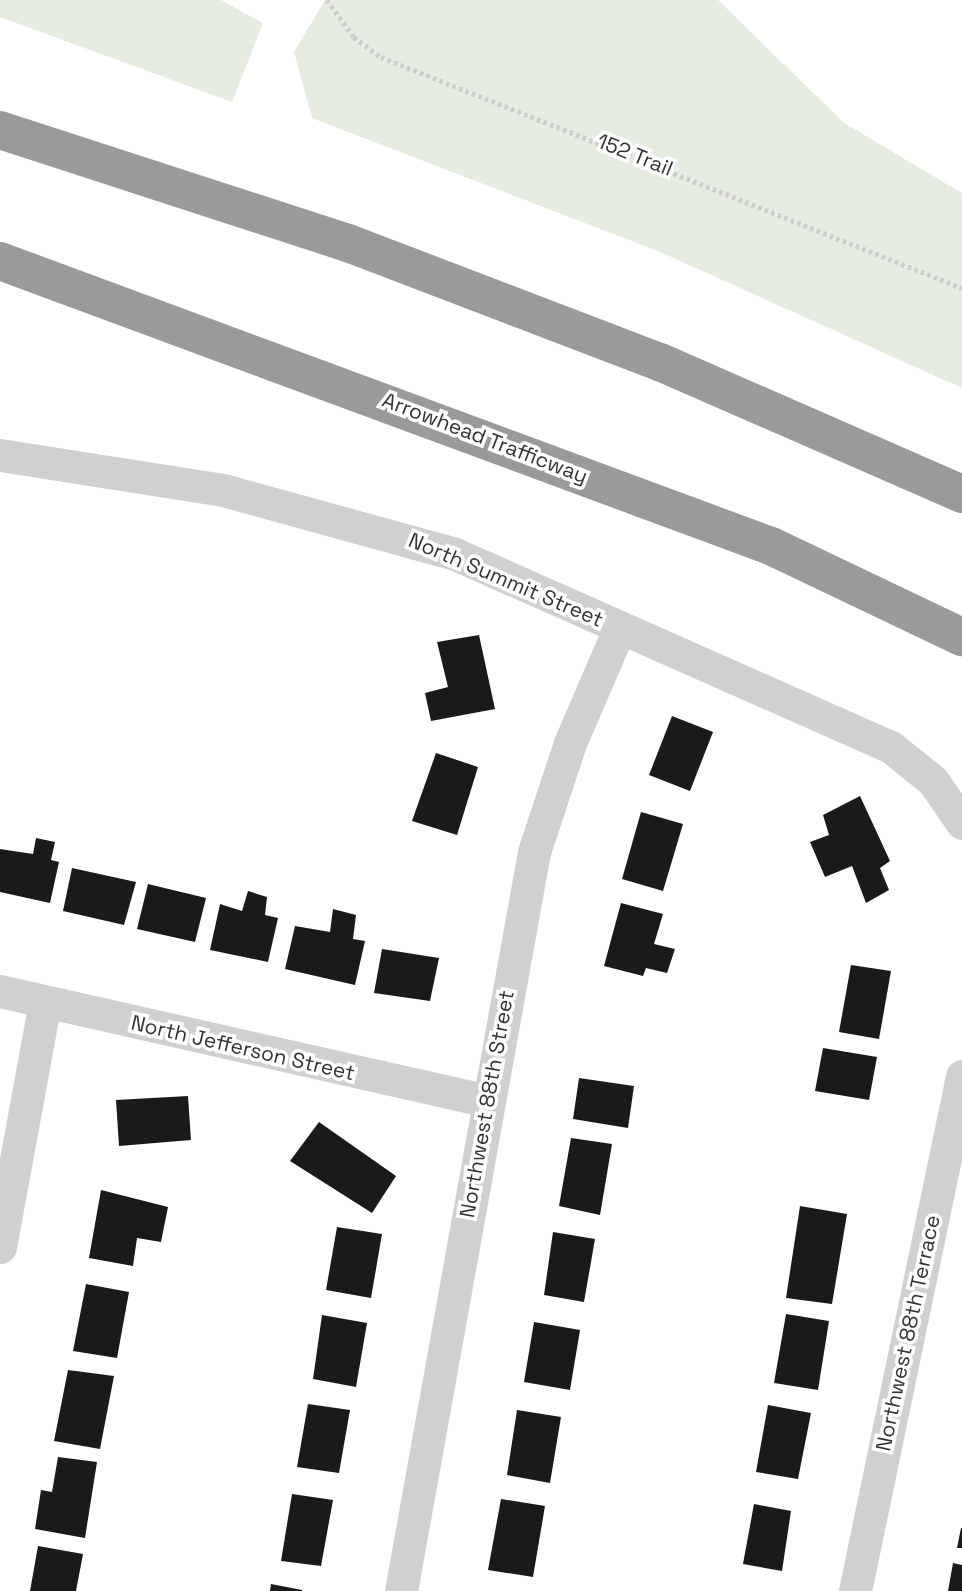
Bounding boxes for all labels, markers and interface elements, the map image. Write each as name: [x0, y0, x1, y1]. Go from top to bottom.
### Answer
street label: 152 Trail: [593, 128, 677, 182]
street label: Arrowhead Trafficway: [379, 387, 591, 489]
street label: North Summit Street: [405, 528, 607, 632]
street label: Northwest 88th Street: [455, 988, 519, 1220]
street label: North Jefferson Street: [129, 1010, 357, 1086]
street label: Northwest 88th Terrace: [871, 1212, 945, 1454]

